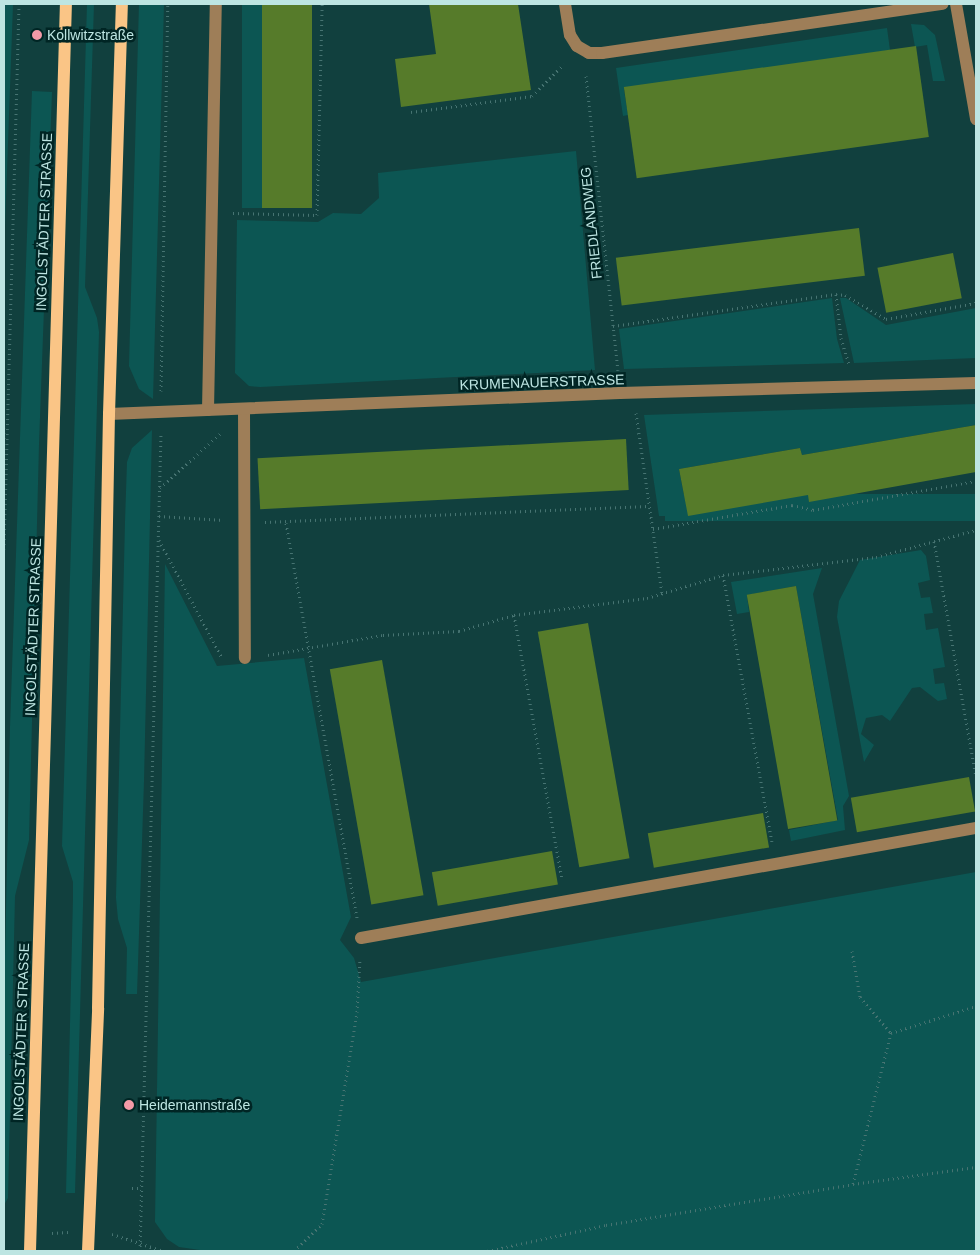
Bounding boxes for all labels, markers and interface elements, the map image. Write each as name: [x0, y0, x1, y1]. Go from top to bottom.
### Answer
place label: Kollwitzstraße: [47, 27, 134, 43]
marker: Kollwitzstraße: [31, 29, 43, 41]
street label: INGOLSTÄDTER STRASSE: [32, 133, 56, 311]
street label: FRIEDLANDWEG: [577, 166, 605, 280]
street label: KRUMENAUERSTRASSE: [459, 371, 625, 393]
street label: INGOLSTÄDTER STRASSE: [21, 538, 45, 716]
street label: INGOLSTÄDTER STRASSE: [9, 943, 33, 1121]
place label: Heidemannstraße: [139, 1097, 250, 1113]
marker: Heidemannstraße: [123, 1099, 135, 1111]

